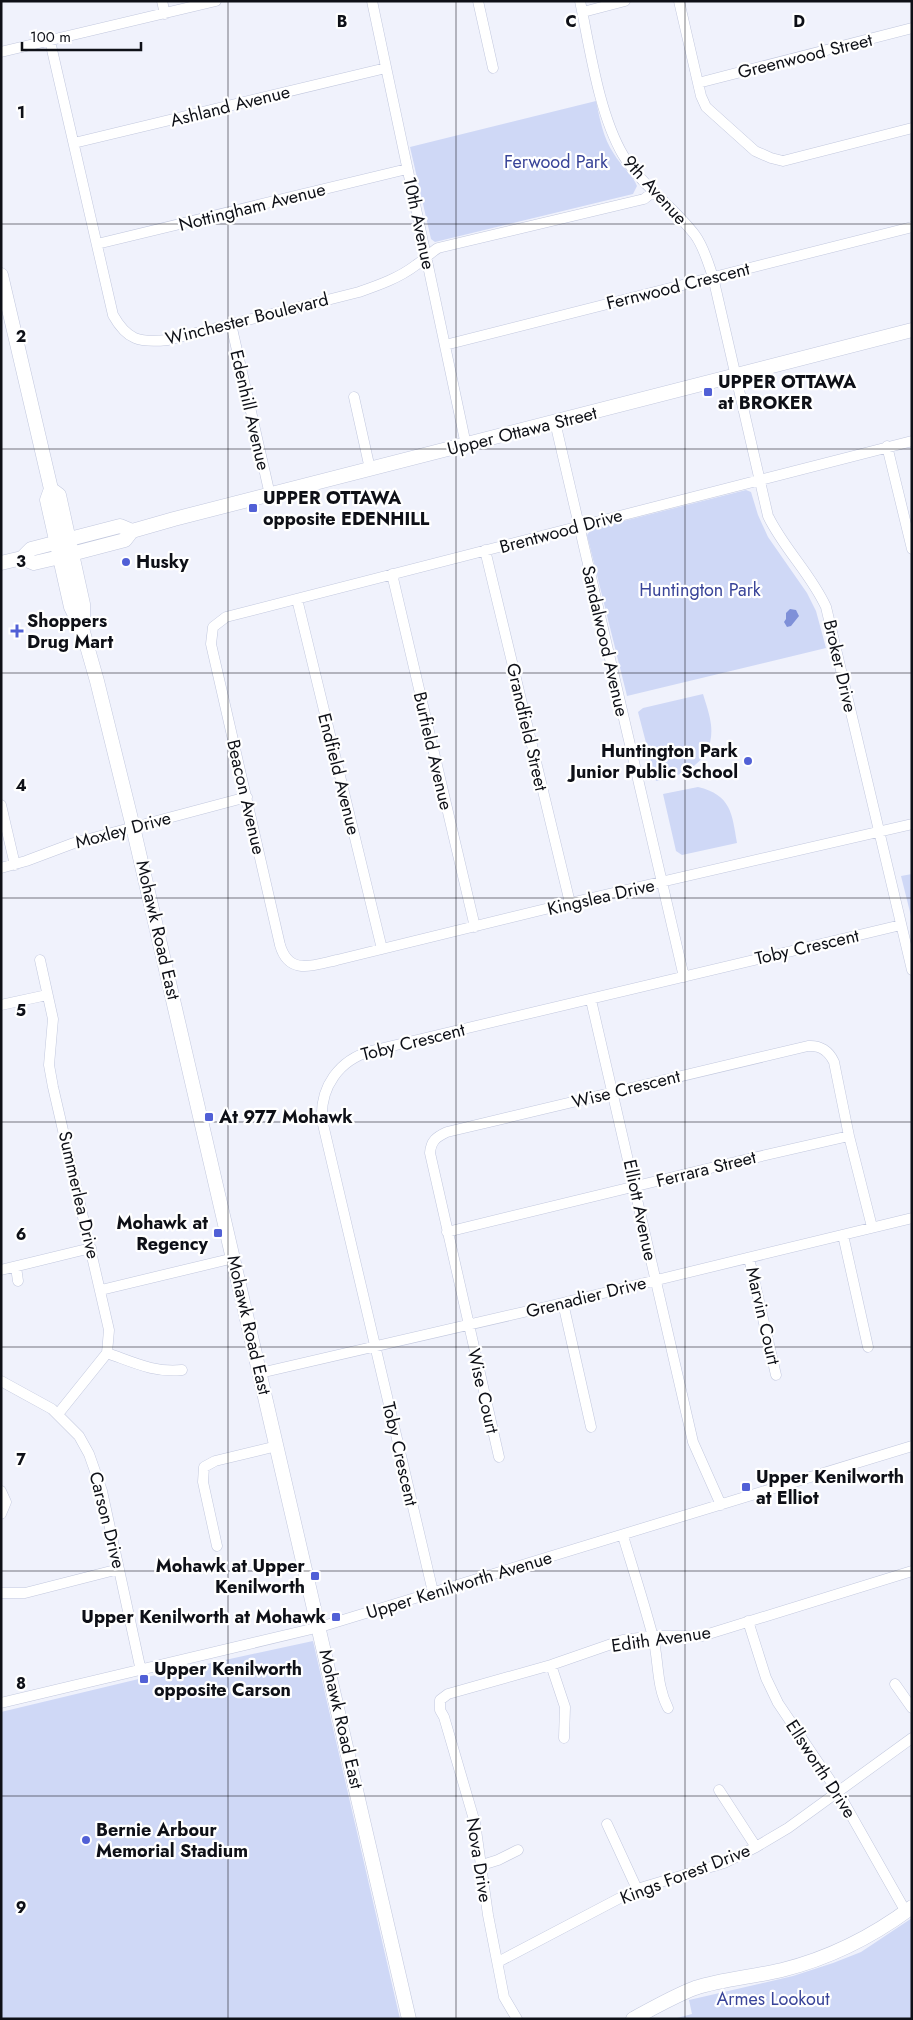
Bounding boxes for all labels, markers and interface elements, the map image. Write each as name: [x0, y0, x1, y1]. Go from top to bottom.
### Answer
text: B: [337, 10, 347, 33]
text: C: [565, 10, 577, 33]
text: D: [793, 10, 805, 33]
scale bar: [22, 20, 141, 52]
text: 100 m: [30, 26, 71, 48]
street label: Greenwood Street: [735, 27, 876, 85]
street label: Ashland Avenue: [167, 79, 293, 133]
text: 1: [17, 101, 25, 124]
park label: Ferwood Park: [504, 149, 608, 175]
street label: 9th Avenue: [617, 149, 693, 231]
street label: 10th Avenue: [396, 174, 442, 272]
street label: Nottingham Avenue: [176, 176, 328, 238]
street label: Fernwood Crescent: [604, 255, 753, 316]
street label: Winchester Boulevard: [163, 286, 331, 352]
text: 2: [16, 325, 26, 348]
street label: Edenhill Avenue: [224, 347, 276, 473]
place label: UPPER OTTAWA at BROKER: [718, 369, 857, 416]
marker: UPPER OTTAWA at BROKER: [702, 386, 714, 398]
street label: Upper Ottawa Street: [444, 400, 600, 462]
place label: UPPER OTTAWA opposite EDENHILL: [263, 485, 430, 532]
marker: UPPER OTTAWA opposite EDENHILL: [247, 502, 259, 514]
street label: Brentwood Drive: [497, 502, 625, 560]
place label: Husky: [136, 549, 189, 575]
text: 3: [16, 550, 26, 573]
marker: Husky: [120, 556, 132, 568]
street label: Sandalwood Avenue: [575, 563, 635, 719]
park label: Huntington Park: [639, 577, 761, 603]
place label: Shoppers Drug Mart: [27, 608, 113, 655]
street label: Broker Drive: [817, 617, 863, 715]
marker: Shoppers Drug Mart: [11, 625, 23, 637]
street label: Grandfield Street: [500, 661, 554, 794]
street label: Burfield Avenue: [407, 689, 459, 813]
street label: Endfield Avenue: [311, 710, 367, 838]
street label: Beacon Avenue: [220, 737, 272, 857]
place label: Huntington Park Junior Public School: [567, 738, 739, 785]
marker: Huntington Park Junior Public School: [742, 755, 754, 767]
text: 4: [15, 774, 27, 797]
street label: Moxley Drive: [72, 805, 174, 855]
street label: Mohawk Road East: [129, 858, 187, 1003]
street label: Kingslea Drive: [545, 872, 657, 922]
street label: Toby Crescent: [752, 922, 862, 972]
text: 5: [16, 999, 26, 1022]
street label: Toby Crescent: [358, 1016, 468, 1067]
street label: Wise Crescent: [569, 1063, 684, 1115]
place label: At 977 Mohawk: [218, 1104, 353, 1130]
marker: At 977 Mohawk: [203, 1111, 215, 1123]
street label: Summerlea Drive: [52, 1129, 106, 1261]
street label: Ferrara Street: [653, 1144, 759, 1194]
street label: Elliott Avenue: [617, 1157, 663, 1263]
place label: Mohawk at Regency: [117, 1210, 209, 1257]
text: 6: [16, 1223, 26, 1246]
marker: Mohawk at Regency: [212, 1227, 224, 1239]
street label: Mohawk Road East: [220, 1253, 278, 1398]
street label: Marvin Court: [739, 1265, 787, 1368]
street label: Grenadier Drive: [523, 1270, 649, 1324]
street label: Wise Court: [461, 1346, 506, 1437]
street label: Toby Crescent: [375, 1399, 425, 1509]
text: 7: [16, 1448, 26, 1471]
place label: Upper Kenilworth at Elliot: [756, 1464, 904, 1511]
street label: Carson Drive: [82, 1469, 132, 1571]
marker: Upper Kenilworth at Elliot: [740, 1481, 752, 1493]
street label: Upper Kenilworth Avenue: [363, 1544, 555, 1626]
place label: Mohawk at Upper Kenilworth: [156, 1553, 306, 1600]
marker: Mohawk at Upper Kenilworth: [309, 1570, 321, 1582]
place label: Upper Kenilworth at Mohawk: [81, 1604, 327, 1630]
marker: Upper Kenilworth at Mohawk: [330, 1611, 342, 1623]
street label: Edith Avenue: [610, 1619, 712, 1659]
street label: Mohawk Road East: [312, 1647, 370, 1792]
place label: Upper Kenilworth opposite Carson: [154, 1656, 302, 1703]
text: 8: [16, 1672, 26, 1695]
marker: Upper Kenilworth opposite Carson: [138, 1673, 150, 1685]
street label: Ellsworth Drive: [779, 1715, 863, 1823]
street label: Nova Drive: [459, 1816, 499, 1904]
place label: Bernie Arbour Memorial Stadium: [96, 1817, 248, 1864]
marker: Bernie Arbour Memorial Stadium: [80, 1834, 92, 1846]
street label: Kings Forest Drive: [616, 1837, 754, 1911]
text: 9: [16, 1896, 26, 1919]
park label: Armes Lookout: [716, 1986, 830, 2012]

